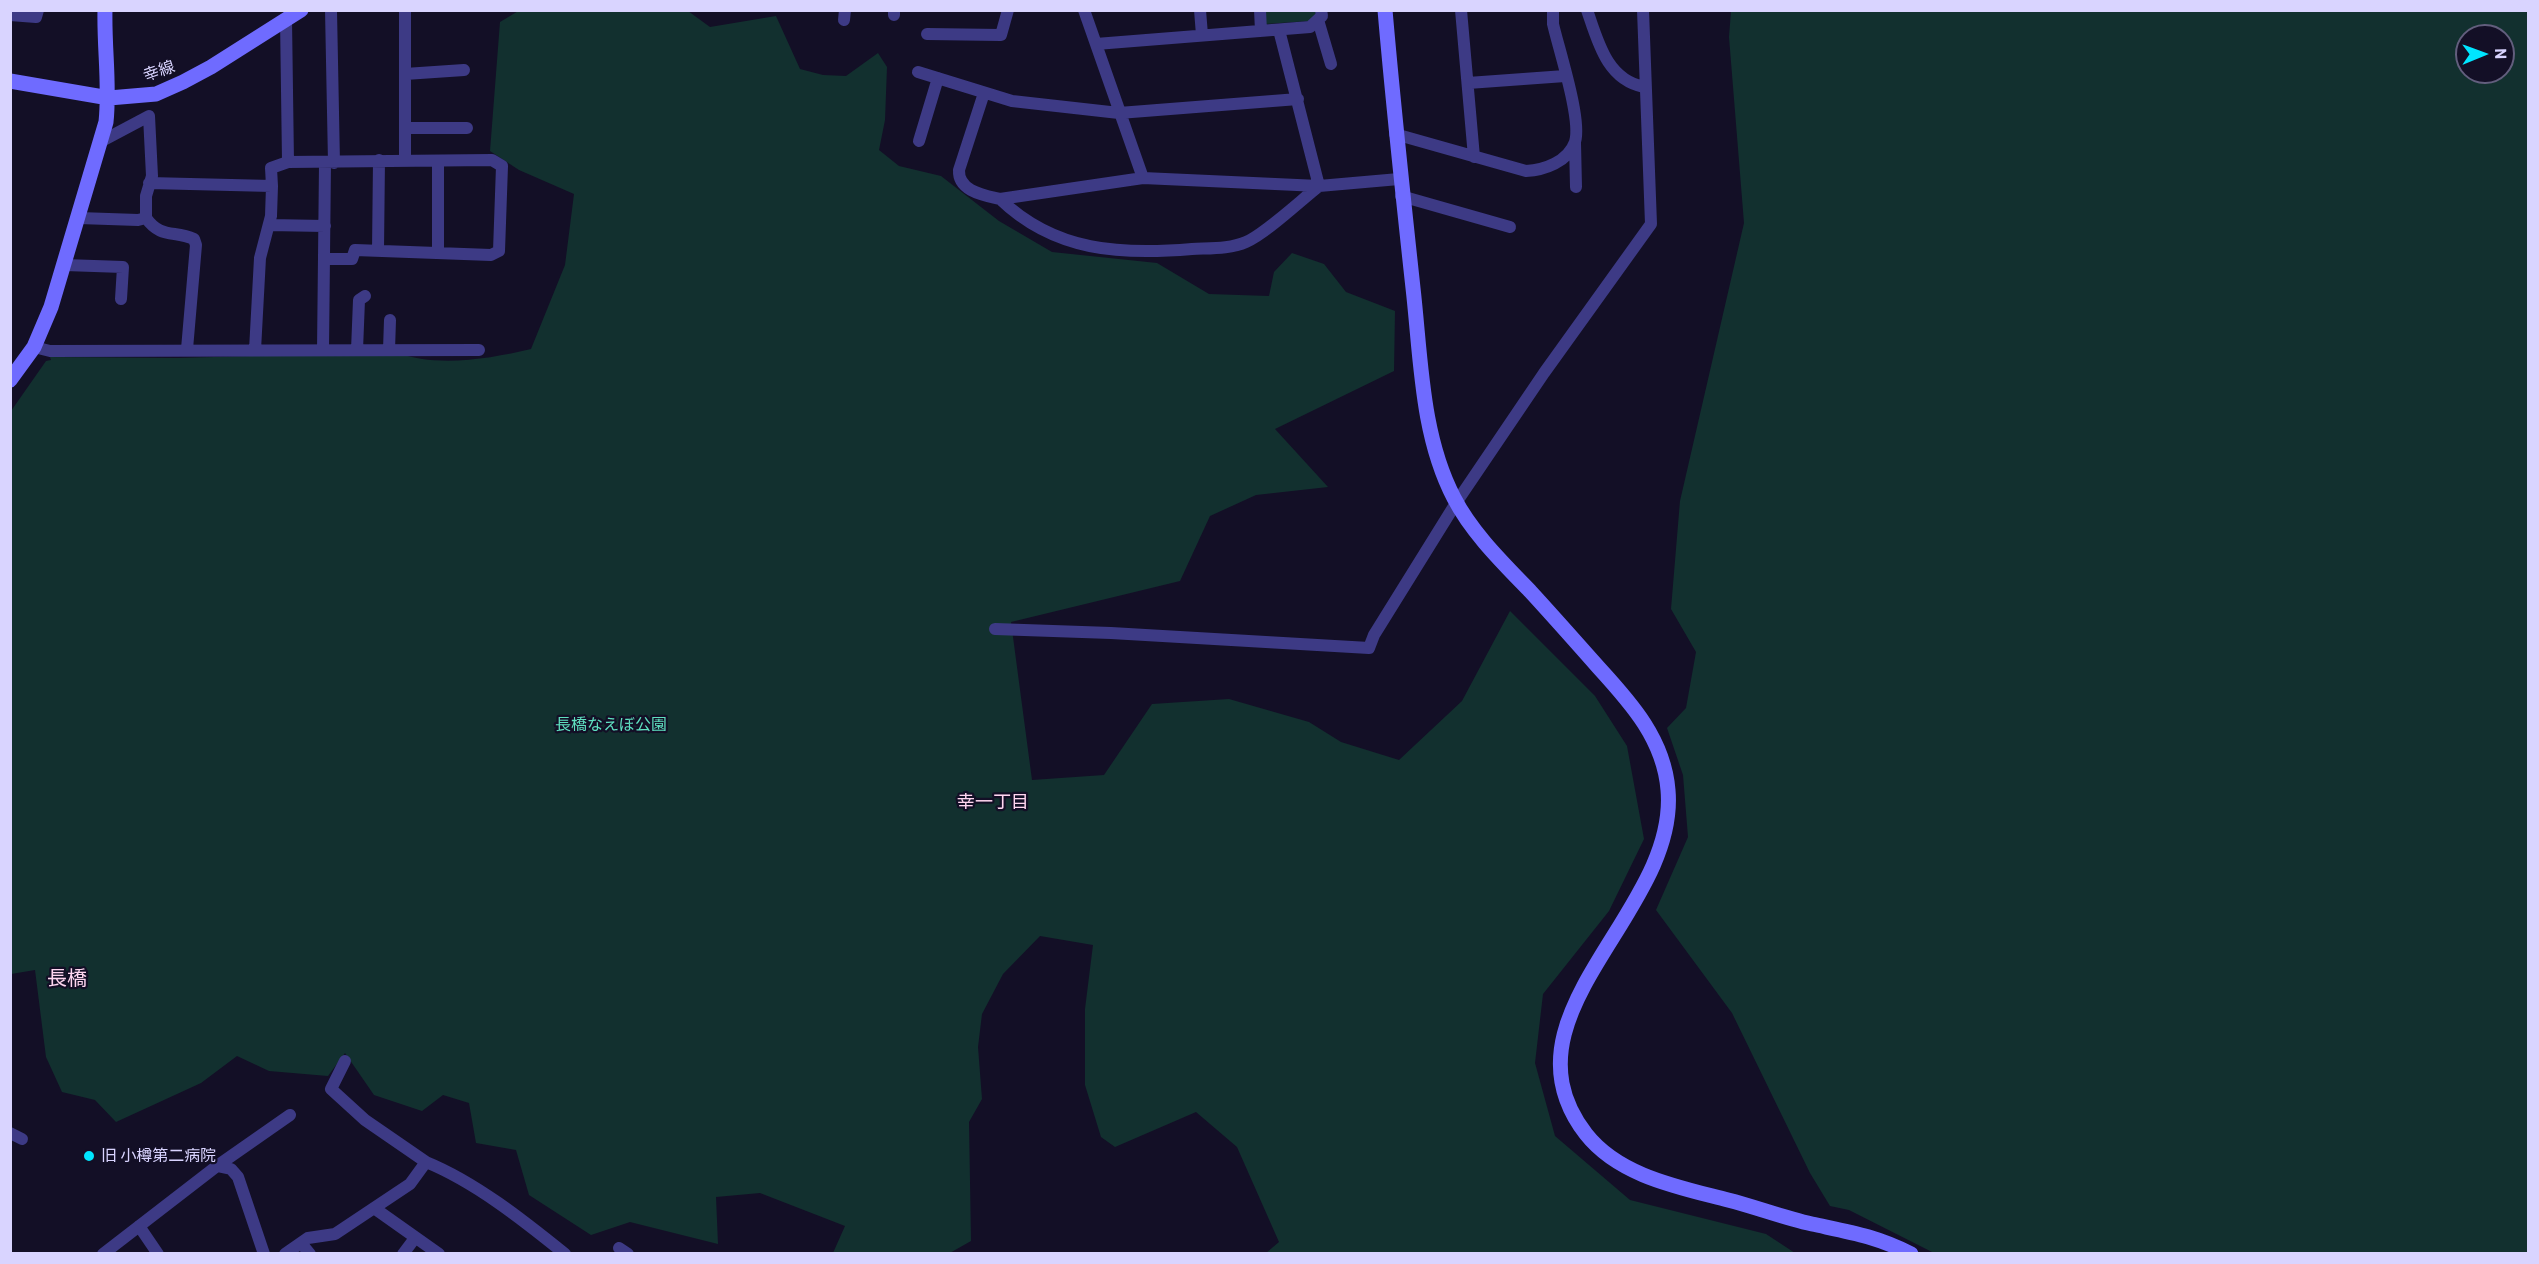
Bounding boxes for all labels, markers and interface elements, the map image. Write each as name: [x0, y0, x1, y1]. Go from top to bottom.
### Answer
north arrow: [2455, 24, 2515, 84]
text: N: [2492, 48, 2511, 59]
street label: 幸線: [141, 57, 177, 85]
park label: 長橋なえぼ公園: [555, 715, 667, 735]
district label: 幸一丁目: [957, 791, 1029, 813]
district label: 長橋: [47, 966, 87, 990]
place label: 旧 小樽第二病院: [101, 1146, 216, 1166]
marker: 旧 小樽第二病院: [82, 1149, 96, 1163]

